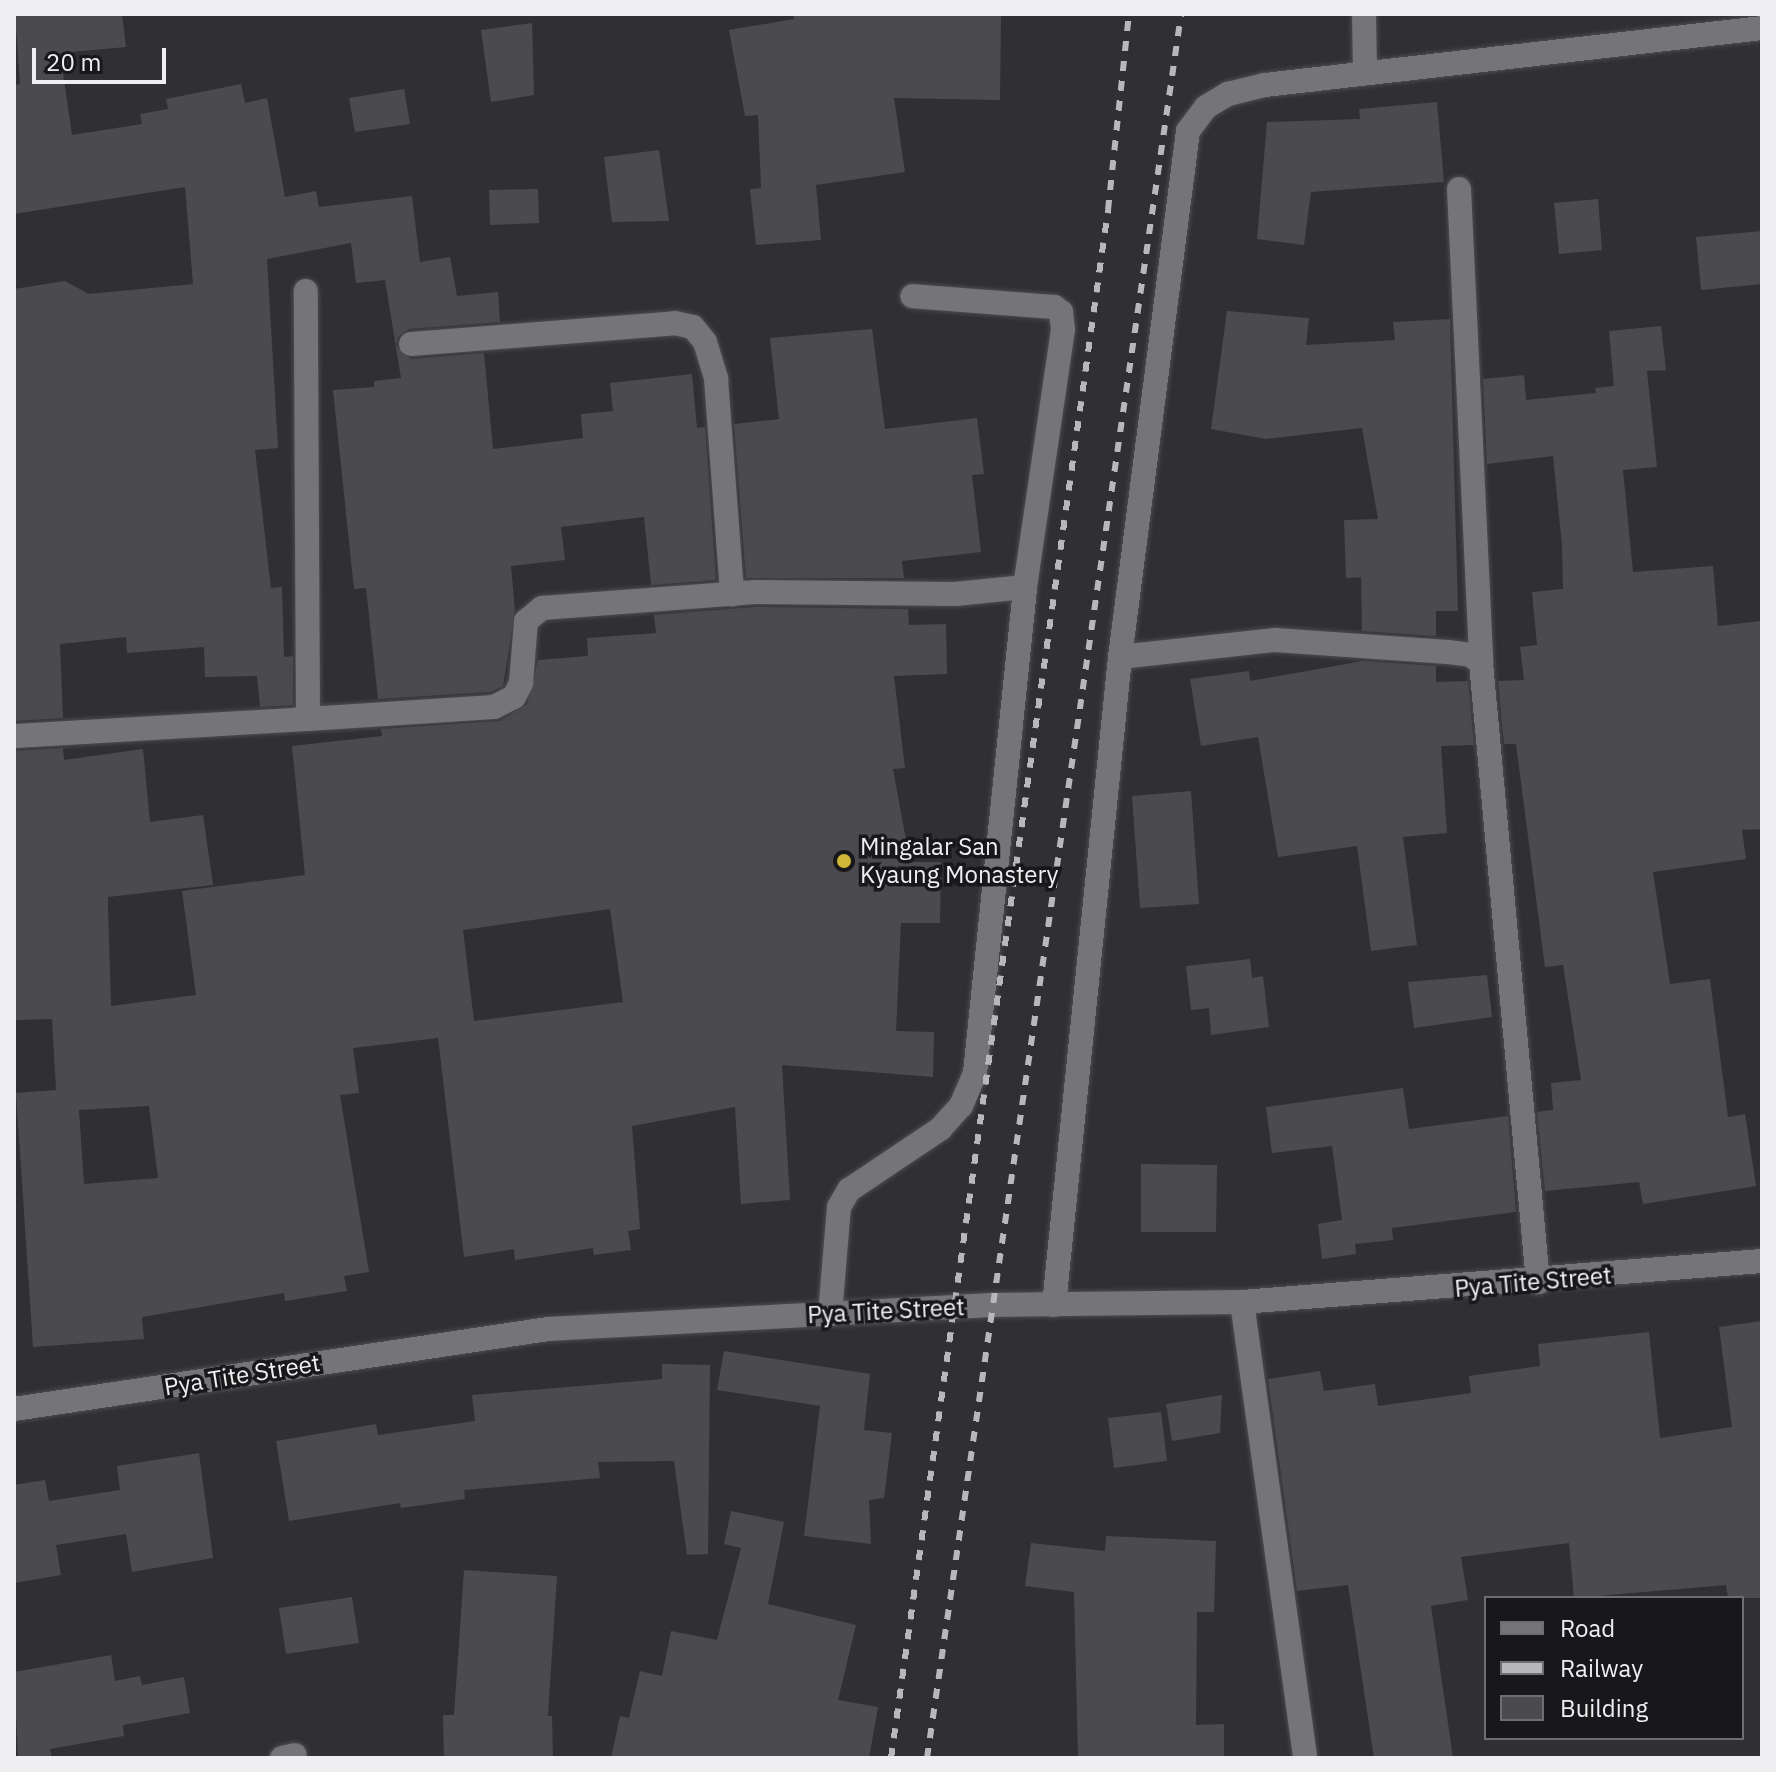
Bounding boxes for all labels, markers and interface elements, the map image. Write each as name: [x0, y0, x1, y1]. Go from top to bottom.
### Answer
scale bar: [36, 32, 170, 82]
text: 20 m: [46, 46, 101, 78]
place label: Mingalar San Kyaung Monastery: [860, 833, 1058, 889]
marker: Mingalar San Kyaung Monastery: [835, 852, 853, 870]
street label: Pya Tite Street: [1453, 1261, 1613, 1303]
street label: Pya Tite Street: [807, 1293, 965, 1329]
street label: Pya Tite Street: [162, 1348, 322, 1402]
legend: [1484, 1596, 1744, 1740]
text: Road: [1560, 1612, 1615, 1644]
text: Railway: [1560, 1652, 1643, 1684]
text: Building: [1560, 1692, 1648, 1724]

